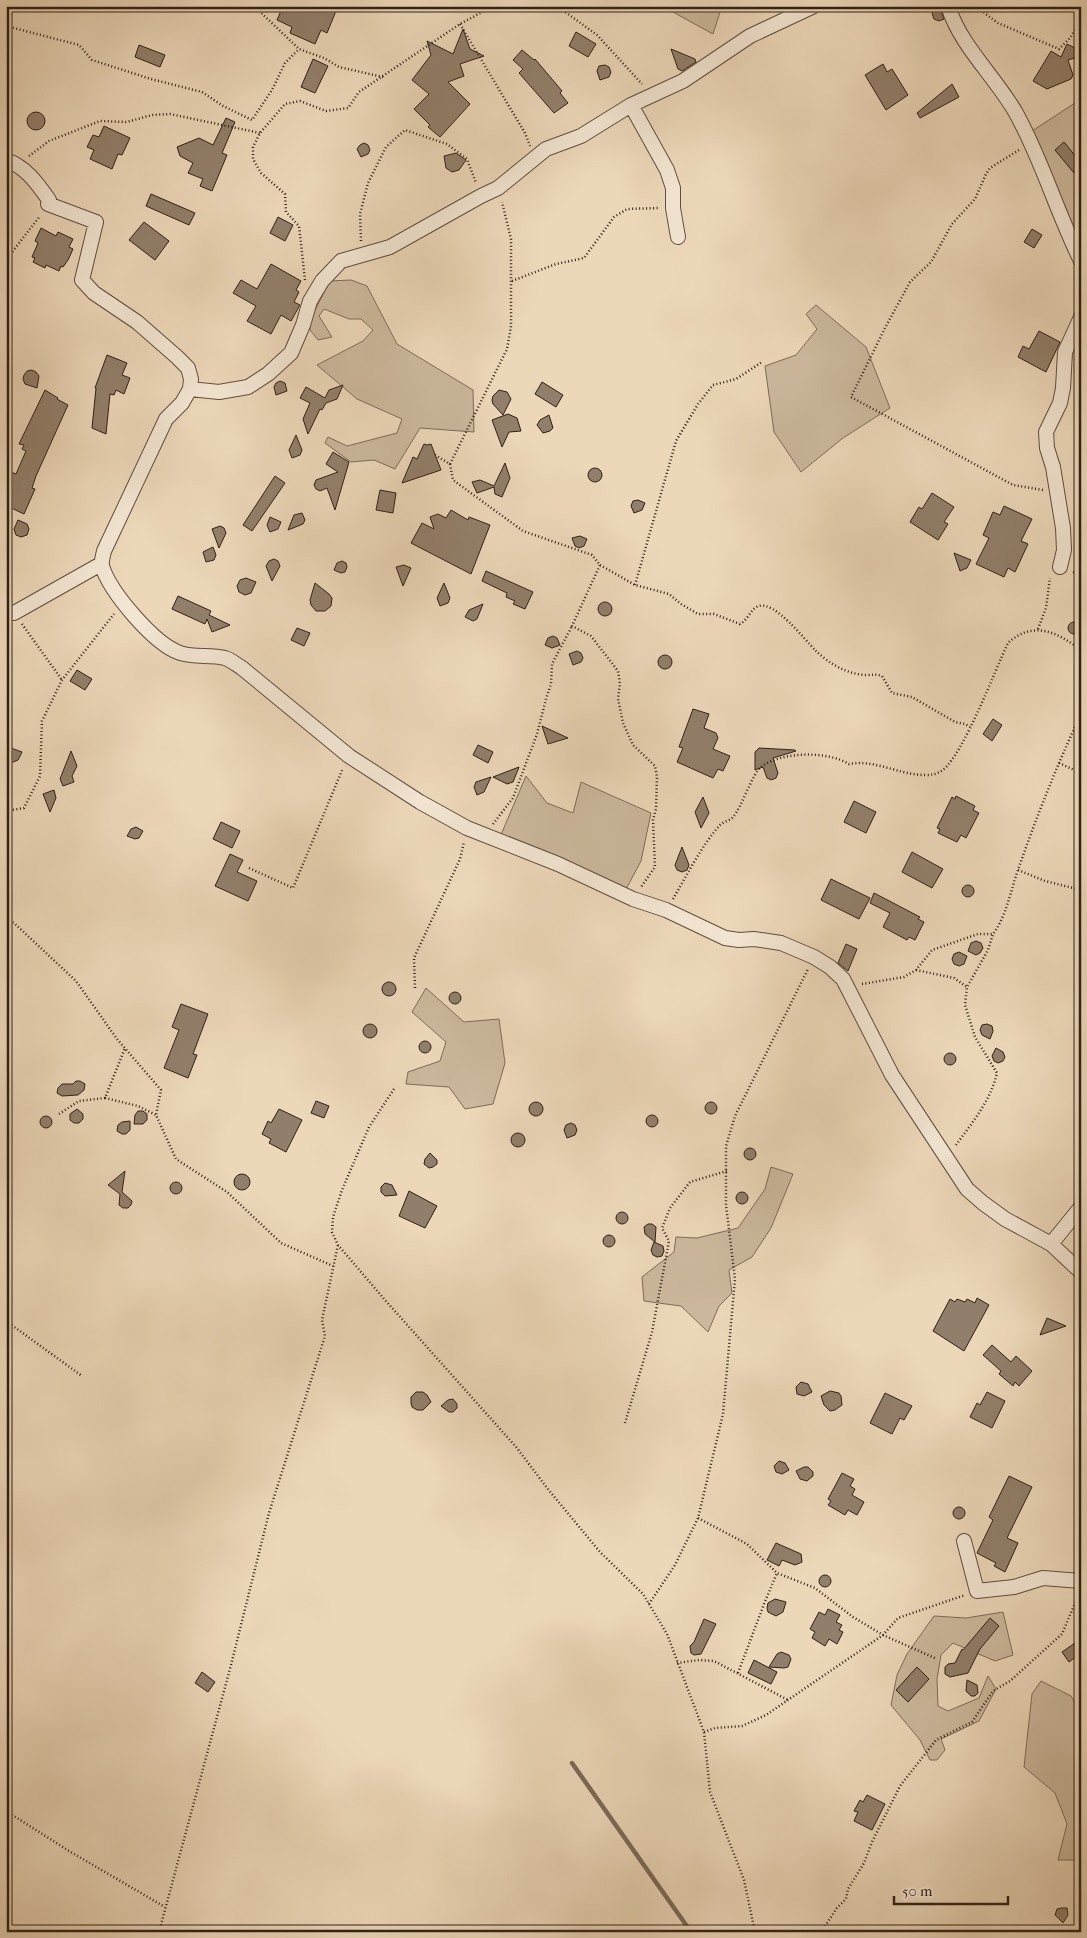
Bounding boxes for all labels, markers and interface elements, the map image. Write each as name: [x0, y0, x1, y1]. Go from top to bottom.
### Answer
scale bar: [894, 1873, 1008, 1905]
text: 50 m: [902, 1882, 933, 1900]

